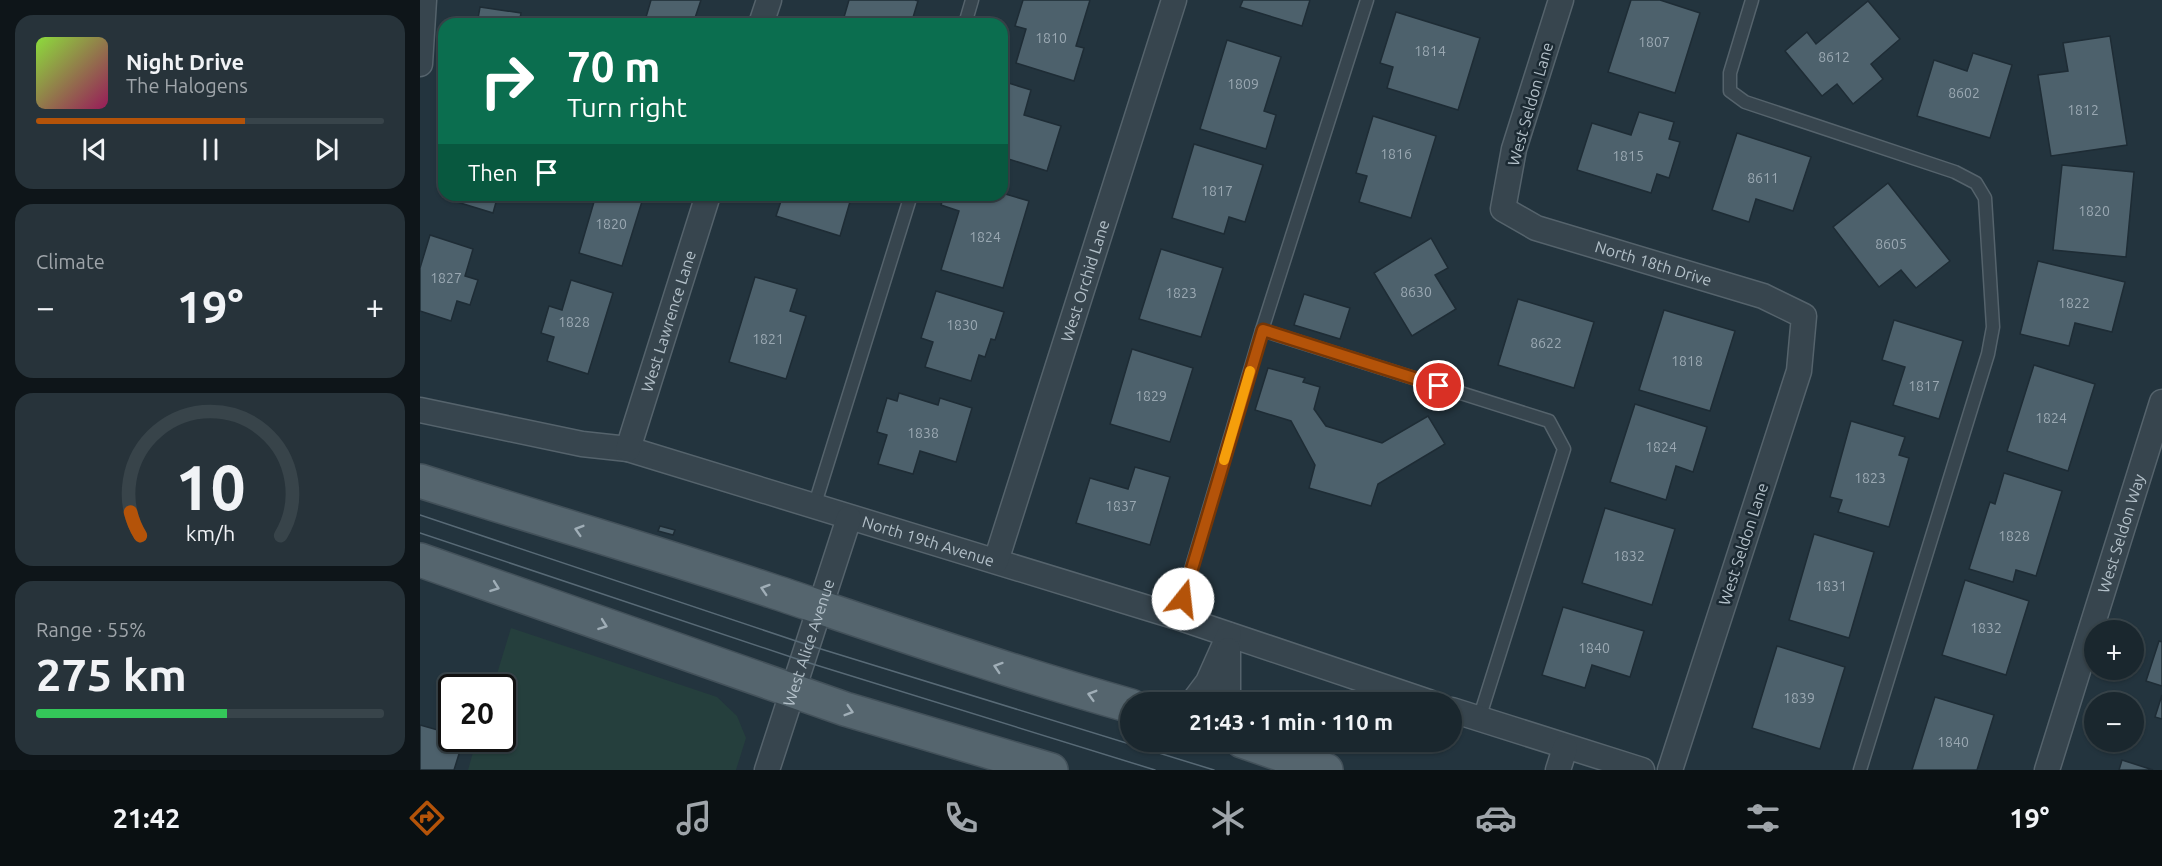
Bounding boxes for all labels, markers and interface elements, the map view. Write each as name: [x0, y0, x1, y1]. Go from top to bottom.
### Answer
house number: 1810: [1035, 30, 1067, 46]
house number: 1807: [1638, 34, 1670, 50]
street label: West Seldon Lane: [1504, 40, 1556, 168]
icon: right: [468, 42, 546, 120]
text: 70 m: [567, 43, 661, 90]
house number: 1814: [1414, 43, 1446, 59]
text: Night Drive: [126, 49, 244, 74]
house number: 8612: [1818, 49, 1850, 65]
text: The Halogens: [126, 74, 248, 97]
house number: 1809: [1227, 76, 1259, 92]
house number: 8602: [1948, 85, 1980, 101]
text: Turn right: [567, 92, 687, 122]
house number: 1812: [2067, 102, 2099, 118]
icon: previous: [78, 133, 111, 166]
icon: pause: [194, 133, 227, 166]
icon: next: [310, 133, 343, 166]
house number: 1816: [1380, 146, 1412, 162]
house number: 1815: [1612, 148, 1644, 164]
icon: arrive: [530, 156, 563, 189]
text: Then: [468, 160, 518, 185]
house number: 8611: [1747, 170, 1779, 186]
house number: 1817: [1201, 183, 1233, 199]
house number: 1820: [2078, 203, 2110, 219]
house number: 1820: [595, 216, 627, 232]
street label: West Orchid Lane: [1057, 218, 1113, 344]
house number: 1824: [969, 229, 1001, 245]
house number: 8605: [1875, 236, 1907, 252]
street label: North 18th Drive: [1593, 237, 1714, 289]
street label: West Lawrence Lane: [638, 248, 699, 394]
text: Climate: [36, 250, 105, 273]
house number: 1827: [430, 270, 462, 286]
text: 19°: [177, 281, 243, 332]
house number: 8630: [1400, 284, 1432, 300]
house number: 1823: [1165, 285, 1197, 301]
text: −: [36, 288, 55, 325]
text: +: [365, 288, 384, 325]
house number: 1822: [2058, 295, 2090, 311]
house number: 1828: [558, 314, 590, 330]
house number: 1830: [946, 317, 978, 333]
house number: 1821: [752, 331, 784, 347]
house number: 8622: [1530, 335, 1562, 351]
house number: 1818: [1671, 353, 1703, 369]
pin: [1413, 360, 1464, 411]
icon: arrive: [1422, 369, 1455, 402]
house number: 1817: [1908, 378, 1940, 394]
house number: 1829: [1135, 388, 1167, 404]
house number: 1824: [2035, 410, 2067, 426]
house number: 1838: [907, 425, 939, 441]
house number: 1824: [1645, 439, 1677, 455]
text: 10: [175, 453, 245, 523]
house number: 1823: [1854, 470, 1886, 486]
street label: West Seldon Way: [2094, 471, 2148, 595]
street label: West Seldon Lane: [1715, 481, 1771, 607]
house number: 1837: [1105, 498, 1137, 514]
street label: North 19th Avenue: [860, 512, 997, 570]
text: km/h: [185, 522, 235, 546]
one-way arrow: [574, 525, 585, 538]
house number: 1828: [1998, 528, 2030, 544]
house number: 1832: [1613, 548, 1645, 564]
position arrow: [1151, 567, 1215, 631]
street label: West Alice Avenue: [779, 577, 838, 708]
house number: 1831: [1815, 578, 1847, 594]
one-way arrow: [489, 579, 500, 592]
one-way arrow: [760, 583, 771, 596]
text: Range · 55%: [36, 618, 146, 641]
one-way arrow: [597, 618, 608, 631]
house number: 1832: [1970, 620, 2002, 636]
map controls: [2084, 620, 2144, 752]
button: +: [2084, 620, 2144, 680]
house number: 1840: [1578, 640, 1610, 656]
text: 275 km: [36, 649, 187, 700]
one-way arrow: [993, 662, 1004, 674]
speed limit sign: 20: [438, 674, 516, 752]
one-way arrow: [1087, 690, 1098, 702]
house number: 1839: [1783, 690, 1815, 706]
button: −: [2084, 692, 2144, 752]
one-way arrow: [843, 703, 854, 716]
text: 21:43 · 1 min · 110 m: [1189, 709, 1393, 734]
house number: 1840: [1937, 734, 1969, 750]
icon: directions: [406, 797, 448, 839]
icon: music: [673, 797, 715, 839]
icon: phone: [940, 797, 982, 839]
icon: climate: [1207, 797, 1249, 839]
icon: car: [1475, 797, 1517, 839]
icon: filters: [1742, 797, 1784, 839]
text: 21:42: [113, 803, 180, 833]
text: 19°: [2009, 803, 2049, 833]

